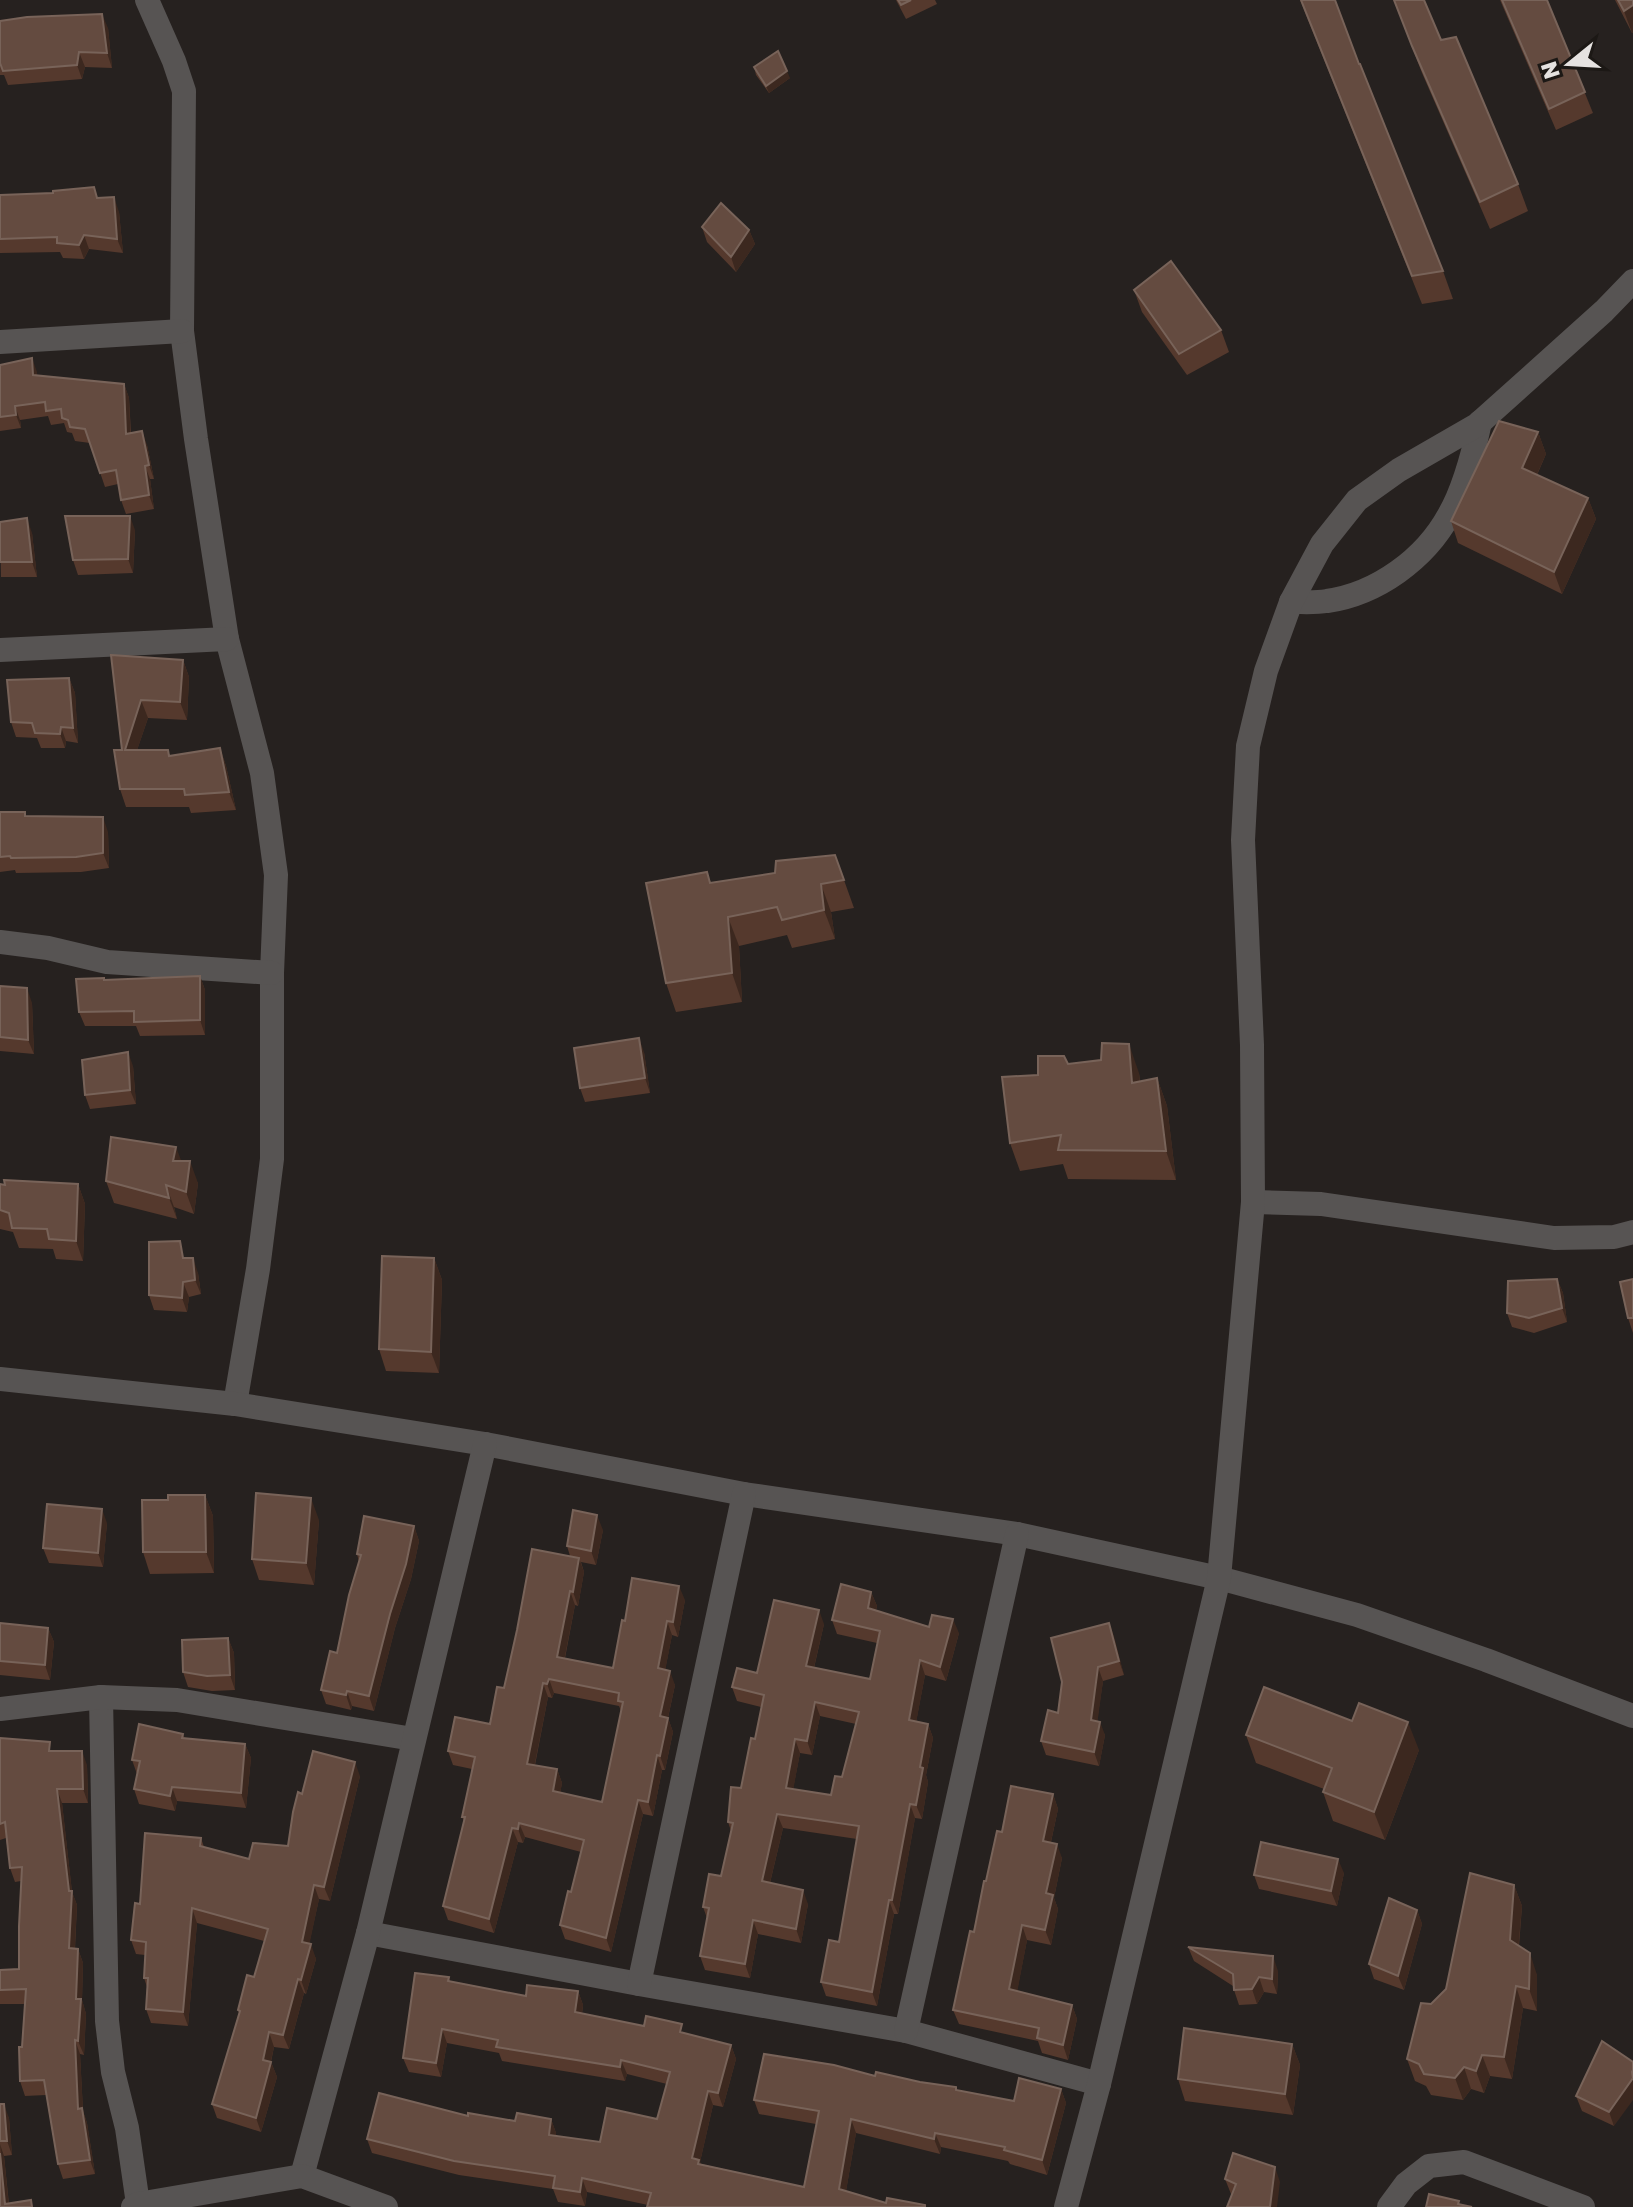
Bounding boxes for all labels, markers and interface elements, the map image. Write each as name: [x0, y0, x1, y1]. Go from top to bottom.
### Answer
north arrow: [1529, 24, 1609, 104]
text: N: [1534, 58, 1565, 82]

